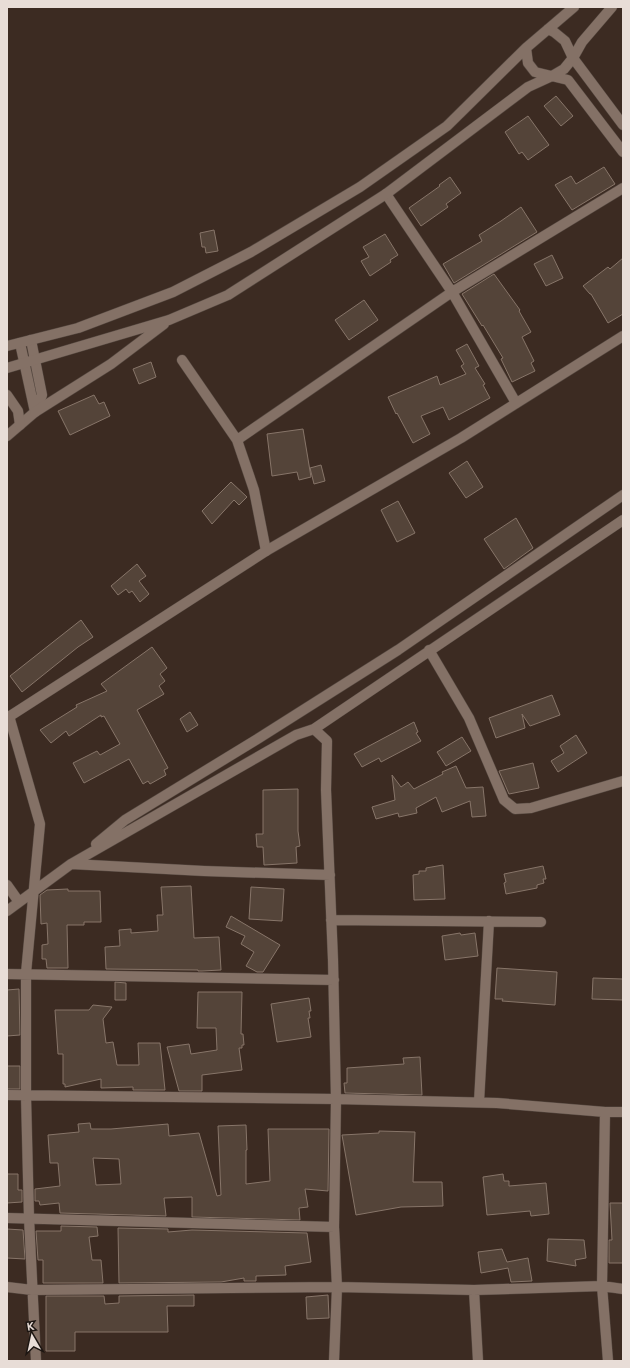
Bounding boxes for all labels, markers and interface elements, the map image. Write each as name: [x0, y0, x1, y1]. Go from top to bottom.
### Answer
north arrow: [12, 1316, 52, 1356]
text: K: [26, 1320, 36, 1334]

